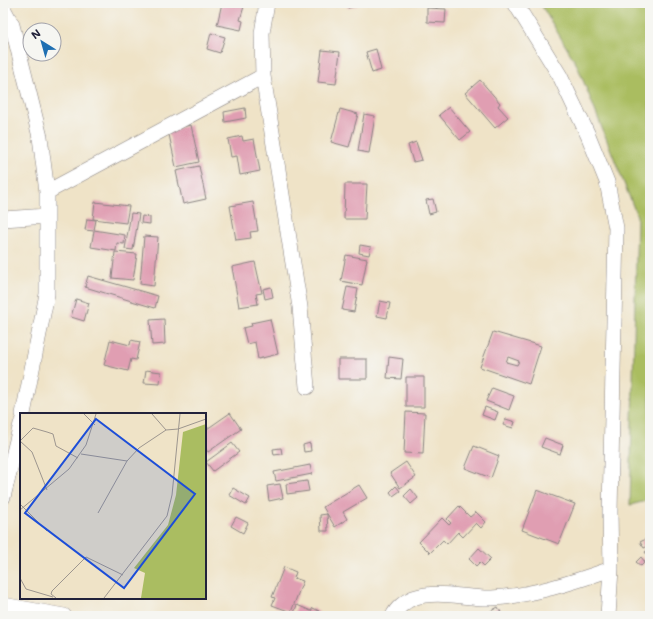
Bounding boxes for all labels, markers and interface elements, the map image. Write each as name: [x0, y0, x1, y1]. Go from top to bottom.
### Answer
north arrow: [22, 22, 62, 62]
text: N: [28, 25, 44, 42]
inset map: [20, 413, 206, 599]

